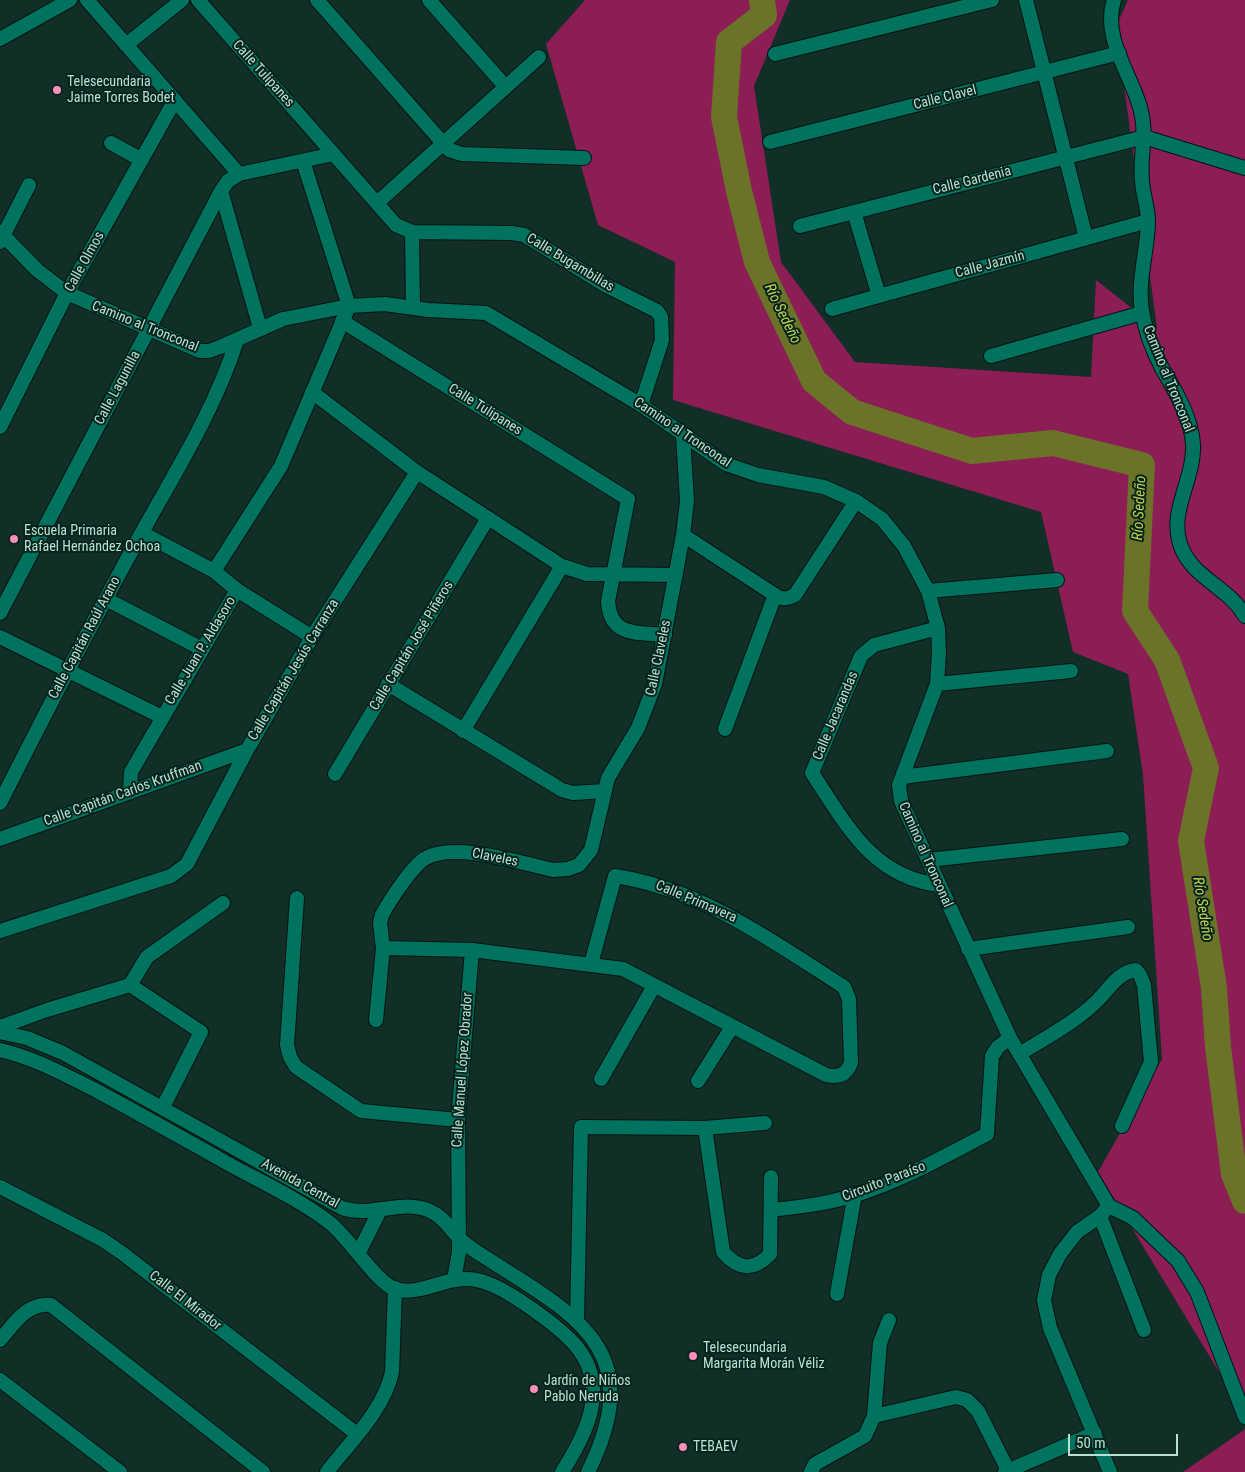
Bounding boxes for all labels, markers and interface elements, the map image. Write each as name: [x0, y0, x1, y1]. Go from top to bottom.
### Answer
street label: Calle Tulipanes: [229, 37, 297, 111]
place label: Telesecundaria Jaime Torres Bodet: [67, 74, 175, 106]
street label: Calle Clavel: [912, 82, 978, 114]
marker: Telesecundaria Jaime Torres Bodet: [51, 84, 63, 96]
street label: Calle Gardenia: [931, 163, 1013, 199]
street label: Calle Olmos: [62, 229, 108, 295]
street label: Calle Bugambilias: [523, 230, 617, 296]
street label: Calle Jazmín: [953, 248, 1027, 282]
water label: Río Sedeño: [760, 281, 804, 347]
street label: Camino al Tronconal: [89, 298, 201, 356]
street label: Camino al Tronconal: [1139, 323, 1197, 435]
street label: Calle Lagunilla: [92, 348, 144, 428]
street label: Calle Tulipanes: [445, 381, 525, 439]
street label: Camino al Tronconal: [630, 394, 734, 472]
water label: Río Sedeño: [1129, 475, 1151, 541]
place label: Escuela Primaria Rafael Hernández Ochoa: [24, 523, 160, 556]
marker: Escuela Primaria Rafael Hernández Ochoa: [8, 533, 20, 545]
street label: Calle Capitán Raúl Arano: [46, 574, 124, 702]
street label: Calle Capitán José Piñeros: [367, 578, 457, 714]
street label: Calle Juan P. Aldasoro: [162, 594, 240, 708]
street label: Calle Capitán Jesús Carranza: [245, 596, 343, 744]
street label: Calle Claveles: [643, 618, 675, 698]
street label: Calle Jacarandas: [810, 669, 862, 763]
street label: Calle Capitán Carlos Kruffman: [42, 758, 204, 830]
street label: Camino al Tronconal: [894, 800, 956, 910]
street label: Claveles: [471, 845, 519, 871]
water label: Río Sedeño: [1188, 876, 1216, 942]
street label: Calle Primavera: [653, 877, 739, 927]
street label: Calle Manuel López Obrador: [449, 992, 477, 1148]
street label: Avenida Central: [258, 1156, 342, 1212]
street label: Circuito Paraíso: [840, 1158, 928, 1206]
street label: Calle El Mirador: [146, 1268, 224, 1334]
place label: Telesecundaria Margarita Morán Véliz: [703, 1340, 825, 1372]
marker: Telesecundaria Margarita Morán Véliz: [687, 1350, 699, 1362]
place label: Jardín de Niños Pablo Neruda: [544, 1373, 631, 1405]
marker: Jardín de Niños Pablo Neruda: [528, 1383, 540, 1395]
scale bar: [1070, 1424, 1180, 1456]
text: 50 m: [1076, 1434, 1106, 1452]
place label: TEBAEV: [693, 1439, 738, 1455]
marker: TEBAEV: [677, 1441, 689, 1453]

